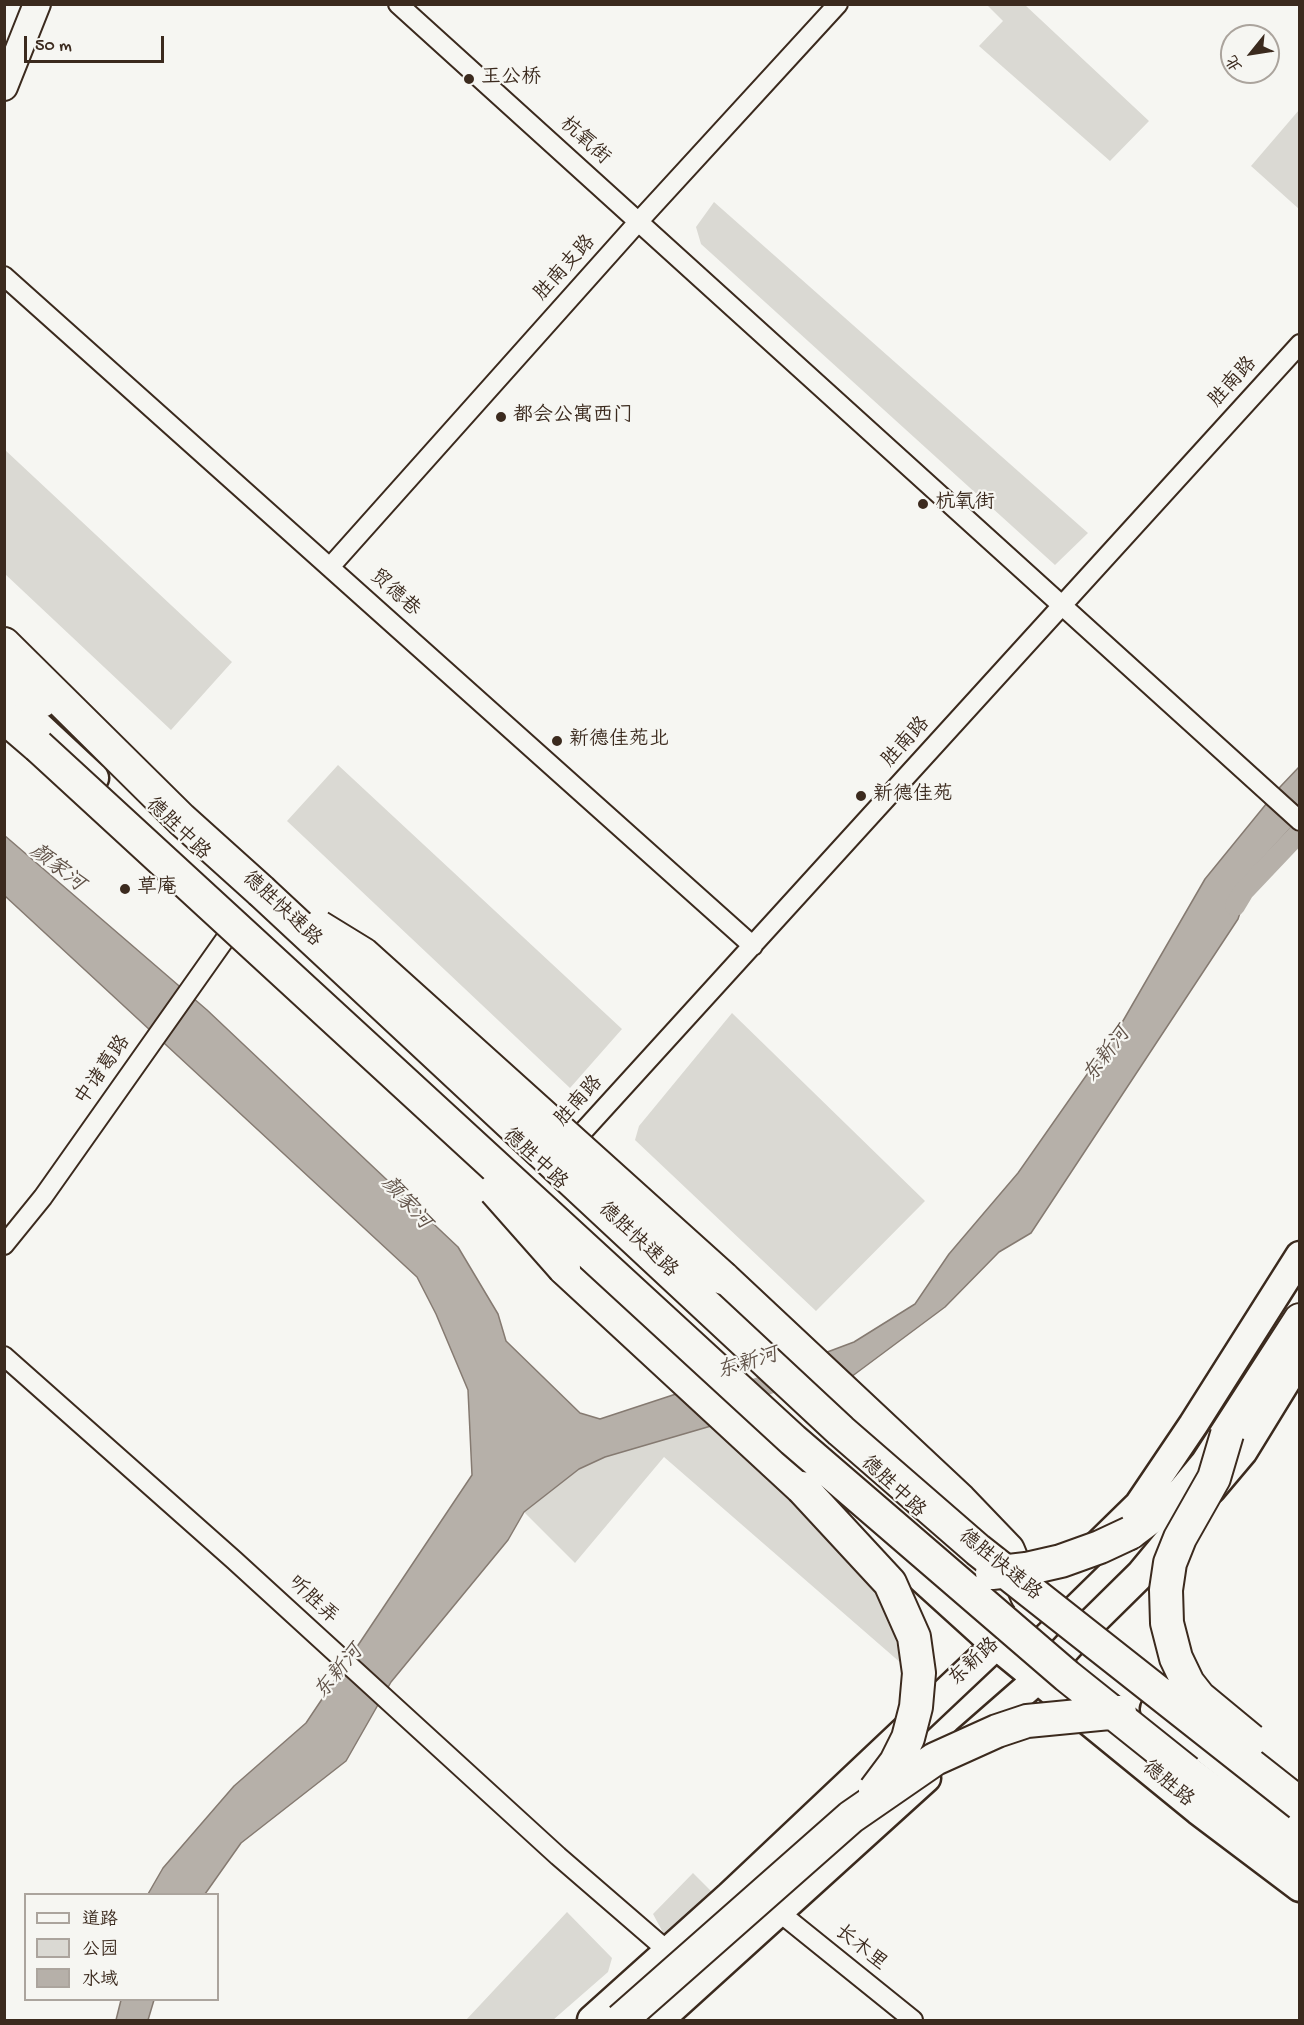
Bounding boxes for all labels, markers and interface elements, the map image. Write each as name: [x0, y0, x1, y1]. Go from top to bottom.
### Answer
scale bar: [27, 24, 166, 62]
north arrow: [1220, 24, 1280, 84]
text: 50 m: [35, 36, 72, 57]
text: 北: [1223, 51, 1248, 74]
place label: 王公桥: [481, 67, 541, 91]
marker: 王公桥: [462, 72, 476, 86]
street label: 杭氧街: [554, 113, 614, 171]
street label: 胜南支路: [530, 231, 602, 307]
street label: 胜南路: [1205, 353, 1263, 413]
place label: 都会公寓西门: [513, 405, 633, 429]
marker: 都会公寓西门: [494, 410, 508, 424]
place label: 杭氧街: [935, 492, 995, 516]
marker: 杭氧街: [916, 497, 930, 511]
street label: 贸德巷: [364, 565, 424, 623]
street label: 胜南路: [878, 713, 936, 773]
place label: 新德佳苑北: [569, 729, 669, 753]
marker: 新德佳苑北: [550, 734, 564, 748]
place label: 新德佳苑: [873, 784, 953, 808]
marker: 新德佳苑: [854, 789, 868, 803]
street label: 德胜中路: [140, 794, 214, 866]
water label: 颜家河: [23, 840, 89, 898]
street label: 德胜快速路: [236, 867, 326, 953]
place label: 草庵: [137, 877, 177, 901]
marker: 草庵: [118, 882, 132, 896]
water label: 东新河: [1079, 1023, 1137, 1089]
street label: 中诸葛路: [71, 1031, 137, 1111]
street label: 胜南路: [551, 1072, 609, 1132]
street label: 德胜中路: [497, 1124, 571, 1196]
water label: 颜家河: [375, 1172, 435, 1236]
street label: 德胜快速路: [592, 1198, 682, 1284]
water label: 东新河: [714, 1344, 782, 1386]
street label: 德胜中路: [855, 1452, 929, 1524]
street label: 德胜快速路: [953, 1525, 1045, 1607]
street label: 听胜弄: [282, 1572, 342, 1630]
street label: 东新路: [945, 1634, 1005, 1692]
water label: 东新河: [310, 1641, 370, 1705]
street label: 德胜路: [1136, 1757, 1198, 1813]
legend: [24, 1893, 219, 2001]
text: 道路: [82, 1910, 118, 1931]
street label: 长木里: [829, 1921, 891, 1977]
text: 公园: [82, 1940, 118, 1961]
text: 水域: [82, 1970, 118, 1991]

